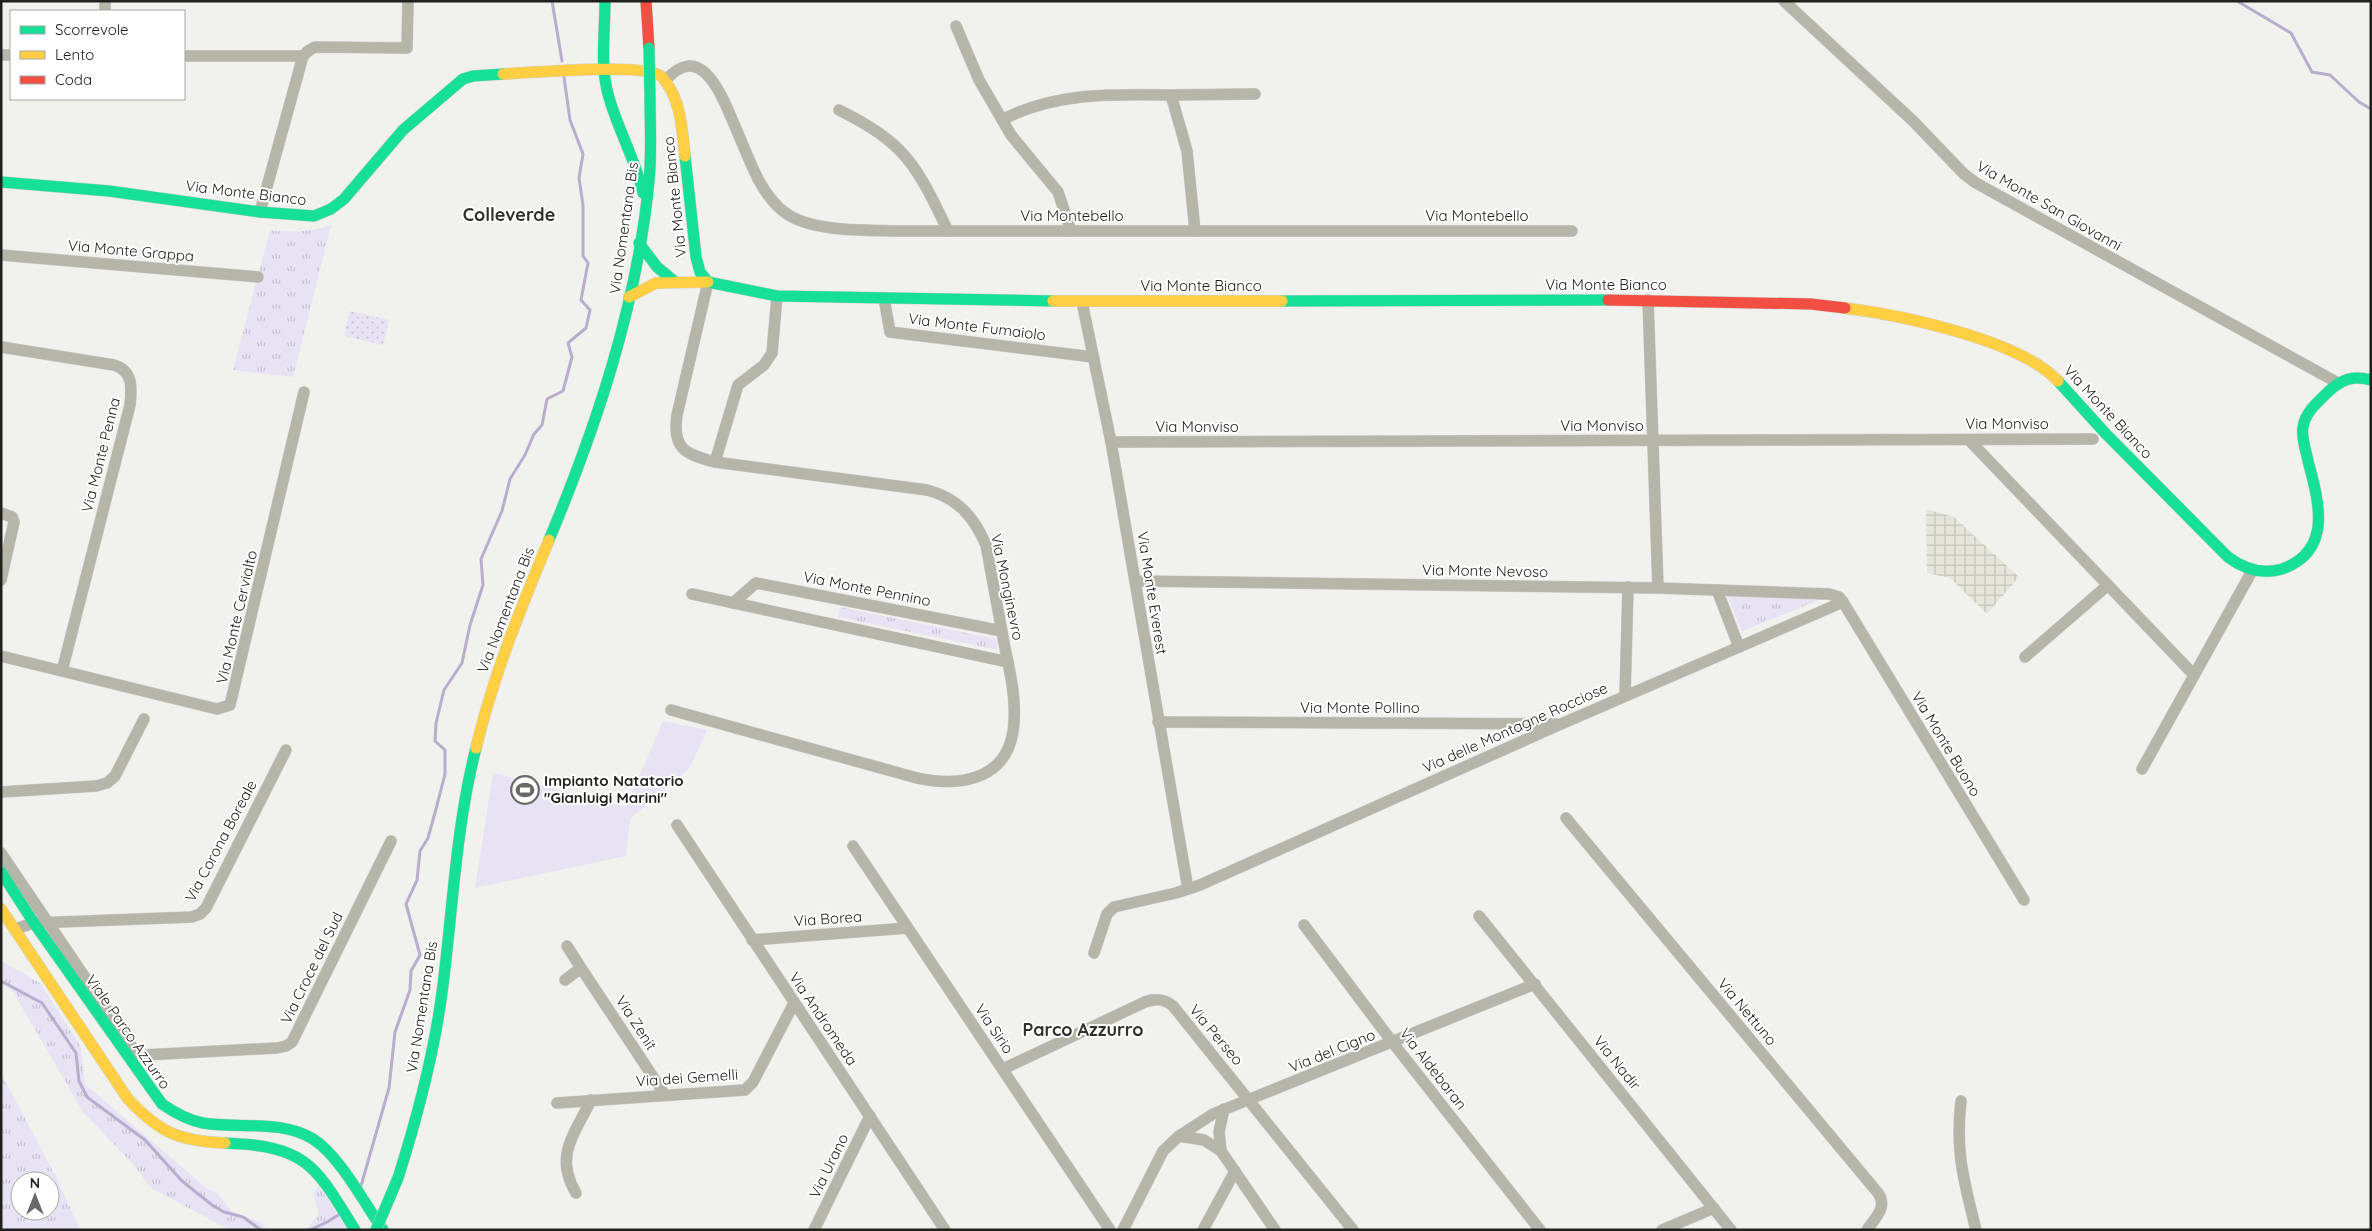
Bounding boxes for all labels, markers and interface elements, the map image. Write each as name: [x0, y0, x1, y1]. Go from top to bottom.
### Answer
legend: [10, 10, 185, 100]
text: Scorrevole: [55, 20, 129, 39]
text: Lento: [55, 45, 94, 64]
text: Coda: [55, 70, 92, 89]
street label: Via Monte Bianco: [659, 136, 690, 259]
street label: Via Monte San Giovanni: [1973, 156, 2125, 255]
street label: Via Nomentana Bis: [605, 161, 642, 295]
street label: Via Monte Bianco: [185, 176, 308, 209]
district label: Colleverde: [463, 203, 555, 226]
street label: Via Montebello: [1020, 206, 1124, 225]
street label: Via Montebello: [1425, 206, 1529, 225]
street label: Via Monte Grappa: [67, 236, 195, 265]
street label: Via Monte Bianco: [1545, 275, 1667, 294]
street label: Via Monte Bianco: [1140, 276, 1262, 295]
street label: Via Monte Fumaiolo: [907, 309, 1047, 344]
street label: Via Monte Bianco: [2060, 361, 2157, 463]
street label: Via Monte Penna: [77, 395, 124, 514]
street label: Via Monviso: [1965, 414, 2049, 433]
street label: Via Monviso: [1560, 416, 1644, 435]
street label: Via Monviso: [1155, 417, 1239, 436]
street label: Via Monte Everest: [1133, 530, 1172, 656]
street label: Via Monginevro: [987, 532, 1028, 642]
street label: Via Nomentana Bis: [473, 544, 538, 675]
street label: Via Monte Cervialto: [212, 548, 261, 686]
street label: Via Monte Nevoso: [1422, 560, 1548, 581]
street label: Via Monte Pennino: [802, 567, 933, 610]
street label: Via delle Montagne Rocciose: [1419, 678, 1610, 777]
street label: Via Monte Buono: [1908, 688, 1985, 800]
street label: Via Monte Pollino: [1300, 698, 1420, 717]
place label: Impianto Natatorio "Gianluigi Marini": [544, 771, 684, 807]
sports icon: Impianto Natatorio "Gianluigi Marini": [510, 775, 540, 805]
street label: Via Corona Boreale: [180, 777, 261, 905]
street label: Via Borea: [793, 907, 863, 930]
street label: Via Croce del Sud: [276, 909, 347, 1027]
street label: Via Nomentana Bis: [402, 940, 441, 1074]
street label: Via Andromeda: [785, 968, 862, 1069]
street label: Viale Parco Azzurro: [82, 971, 175, 1093]
street label: Via Nettuno: [1714, 974, 1781, 1049]
street label: Via Zenit: [612, 992, 661, 1054]
street label: Via Sirio: [971, 1000, 1018, 1057]
street label: Via Perseo: [1185, 1000, 1247, 1069]
district label: Parco Azzurro: [1022, 1018, 1144, 1041]
street label: Via Aldebaran: [1396, 1024, 1471, 1113]
street label: Via del Cigno: [1286, 1025, 1378, 1076]
street label: Via Nadir: [1590, 1032, 1645, 1094]
street label: Via dei Gemelli: [635, 1064, 739, 1091]
street label: Via Urano: [805, 1130, 852, 1201]
north arrow: [10, 1171, 60, 1221]
text: N: [30, 1174, 40, 1192]

